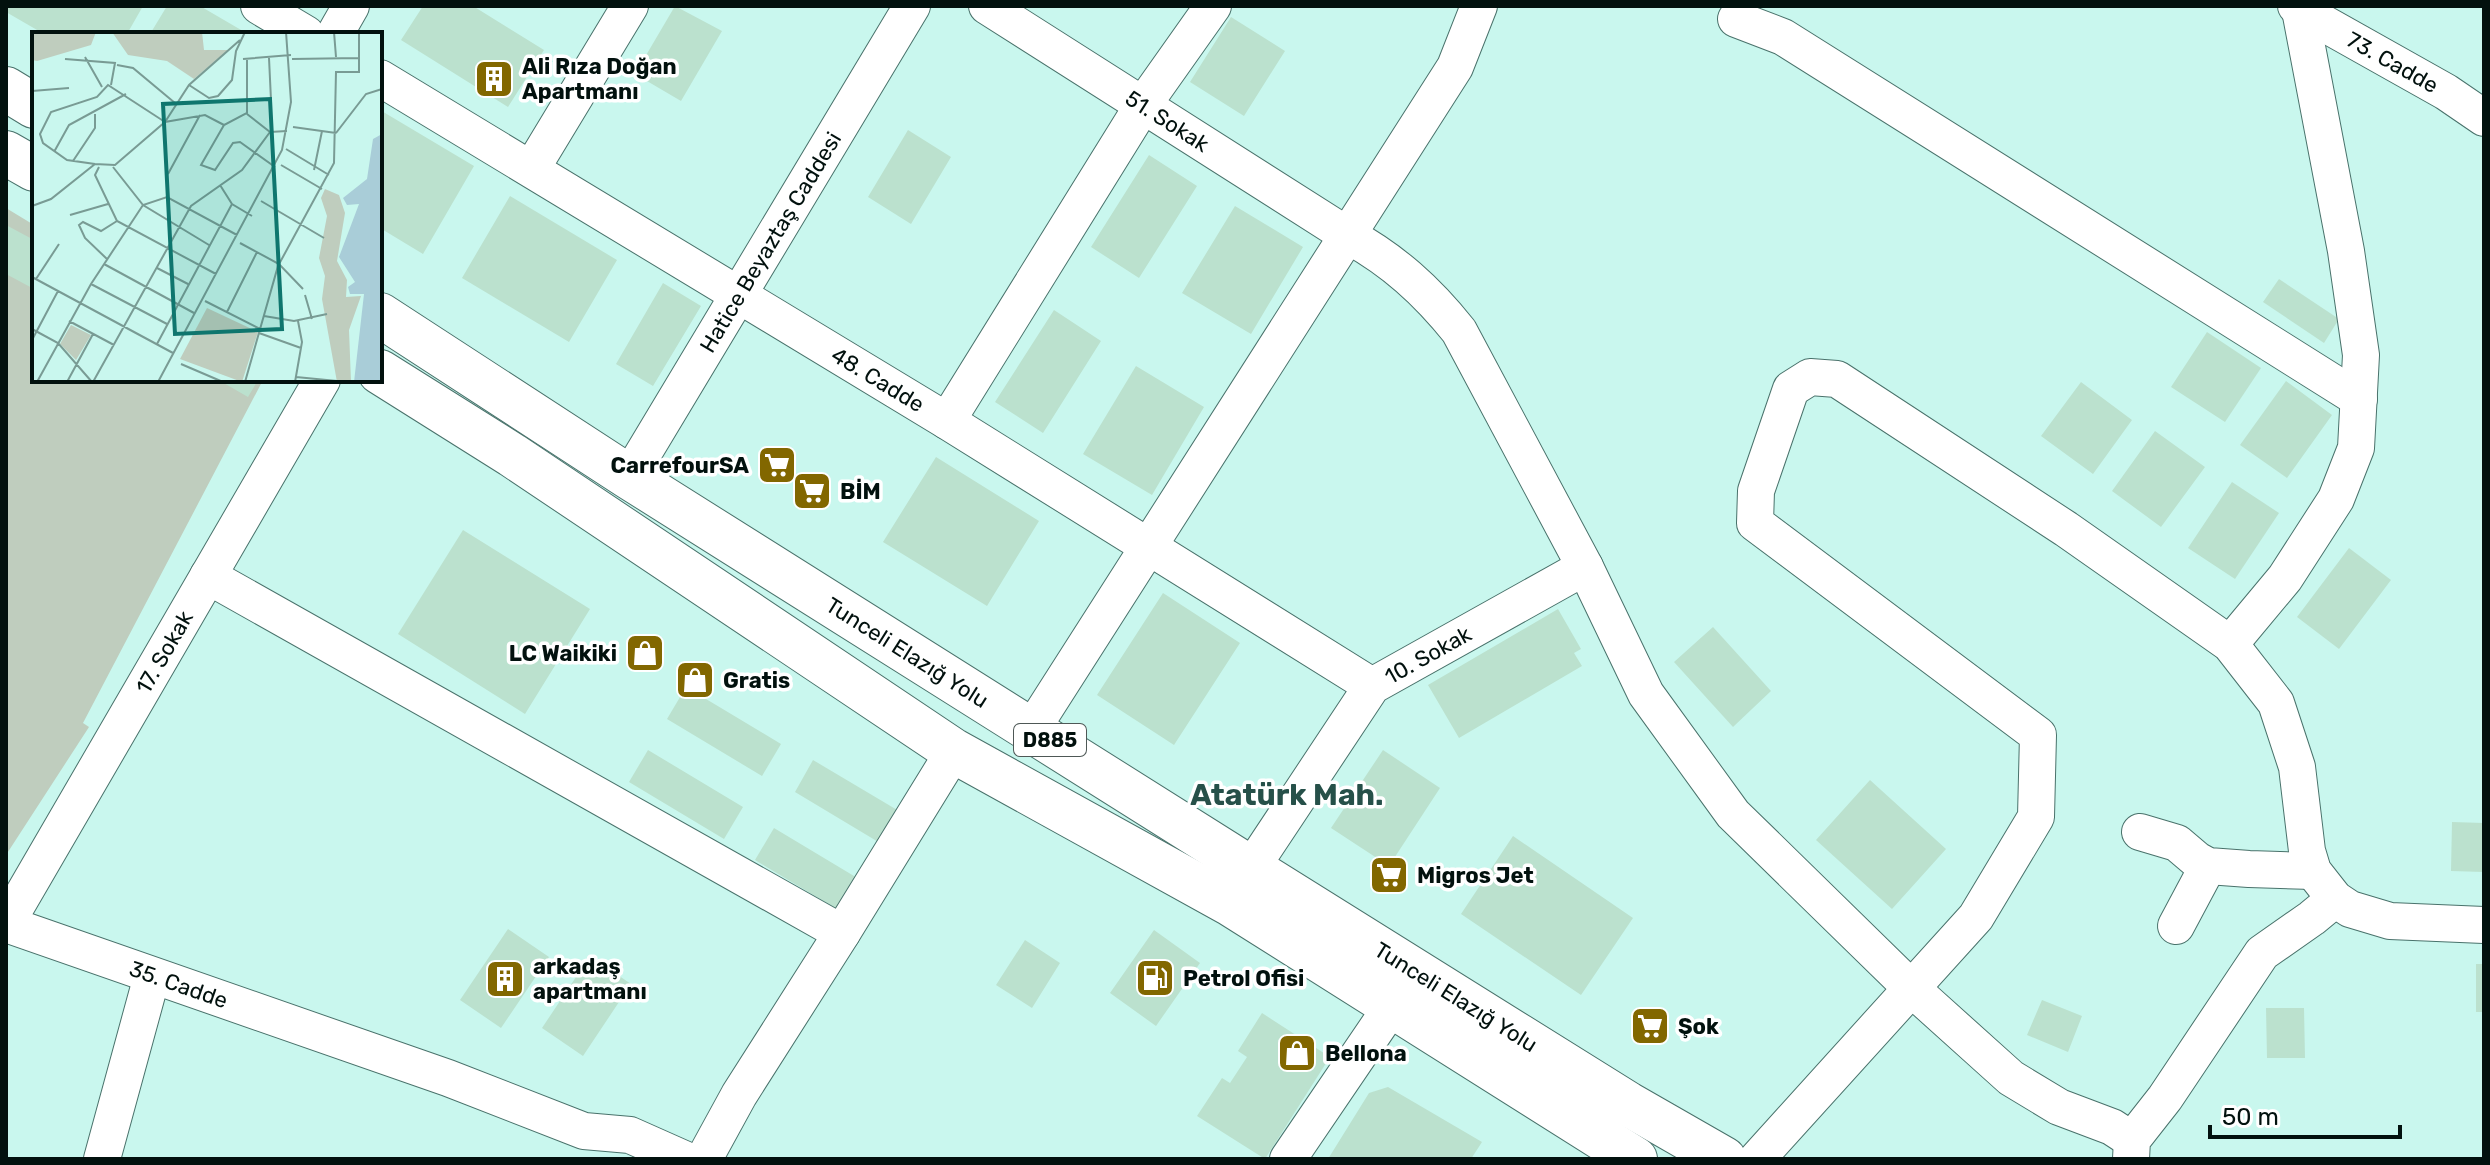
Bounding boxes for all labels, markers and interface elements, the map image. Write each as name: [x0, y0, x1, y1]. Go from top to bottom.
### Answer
street label: 73. Cadde: [2342, 26, 2443, 99]
inset map: [32, 32, 382, 382]
place label: Ali Rıza Doğan Apartmanı: [522, 53, 677, 105]
building icon: Ali Rıza Doğan Apartmanı: [473, 58, 515, 100]
street label: 51. Sokak: [1120, 85, 1215, 158]
street label: Hatice Beyaztaş Caddesi: [694, 127, 847, 358]
street label: 48. Cadde: [826, 341, 929, 418]
supermarket icon: CarrefourSA: [756, 444, 798, 486]
place label: CarrefourSA: [611, 452, 749, 479]
supermarket icon: BİM: [791, 470, 833, 512]
place label: BİM: [840, 478, 881, 505]
street label: Tunceli Elazığ Yolu: [821, 591, 993, 714]
street label: 17. Sokak: [130, 605, 199, 698]
street label: 10. Sokak: [1380, 620, 1477, 690]
shop icon: LC Waikiki: [624, 632, 666, 674]
place label: LC Waikiki: [509, 640, 617, 667]
shop icon: Gratis: [674, 659, 716, 701]
place label: Gratis: [723, 667, 790, 694]
road number: D885: [1014, 724, 1086, 756]
district label: Atatürk Mah.: [1190, 777, 1384, 813]
supermarket icon: Migros Jet: [1368, 854, 1410, 896]
place label: Migros Jet: [1417, 862, 1534, 889]
street label: Tunceli Elazığ Yolu: [1369, 936, 1542, 1058]
place label: arkadaş apartmanı: [533, 953, 647, 1005]
street label: 35. Cadde: [126, 955, 231, 1014]
fuel station icon: Petrol Ofisi: [1134, 957, 1176, 999]
building icon: arkadaş apartmanı: [484, 958, 526, 1000]
place label: Petrol Ofisi: [1183, 965, 1304, 992]
supermarket icon: Şok: [1629, 1005, 1671, 1047]
place label: Şok: [1678, 1013, 1719, 1040]
shop icon: Bellona: [1276, 1032, 1318, 1074]
place label: Bellona: [1325, 1040, 1407, 1067]
scale bar: [2210, 1089, 2400, 1139]
text: 50 m: [2222, 1103, 2279, 1131]

